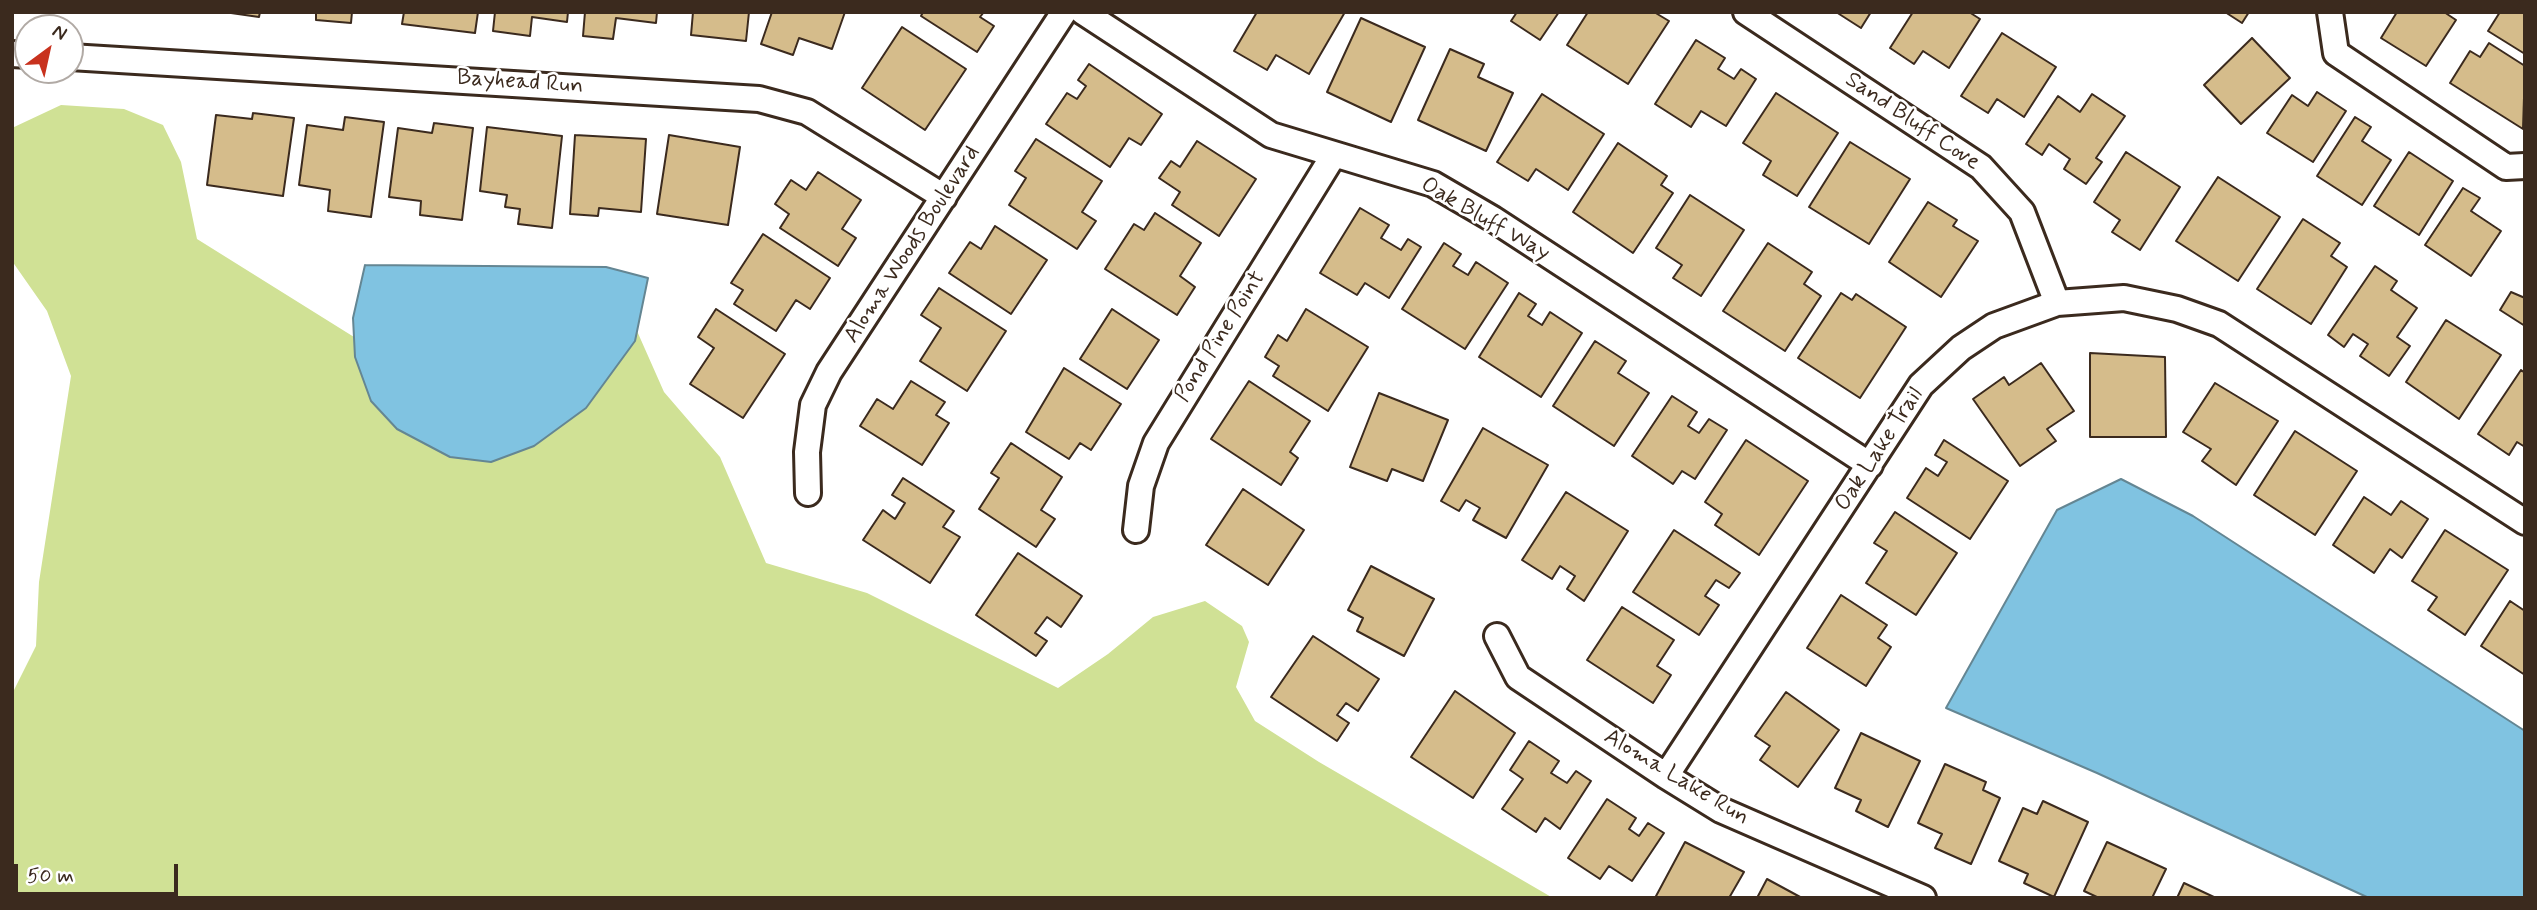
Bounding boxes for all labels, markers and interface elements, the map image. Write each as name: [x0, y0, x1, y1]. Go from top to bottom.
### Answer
north arrow: [14, 14, 84, 84]
text: N: [48, 19, 72, 47]
street label: Bayhead Run: [456, 65, 584, 101]
street label: Sand Bluff Cove: [1839, 67, 1985, 177]
street label: Aloma Woods Boulevard: [839, 141, 987, 349]
street label: Oak Bluff Way: [1416, 172, 1554, 268]
street label: Pond Pine Point: [1170, 266, 1272, 408]
street label: Oak Lake Trail: [1830, 383, 1930, 517]
street label: Aloma Lake Run: [1598, 724, 1754, 832]
scale bar: [18, 850, 182, 894]
text: 50 m: [27, 862, 74, 890]

